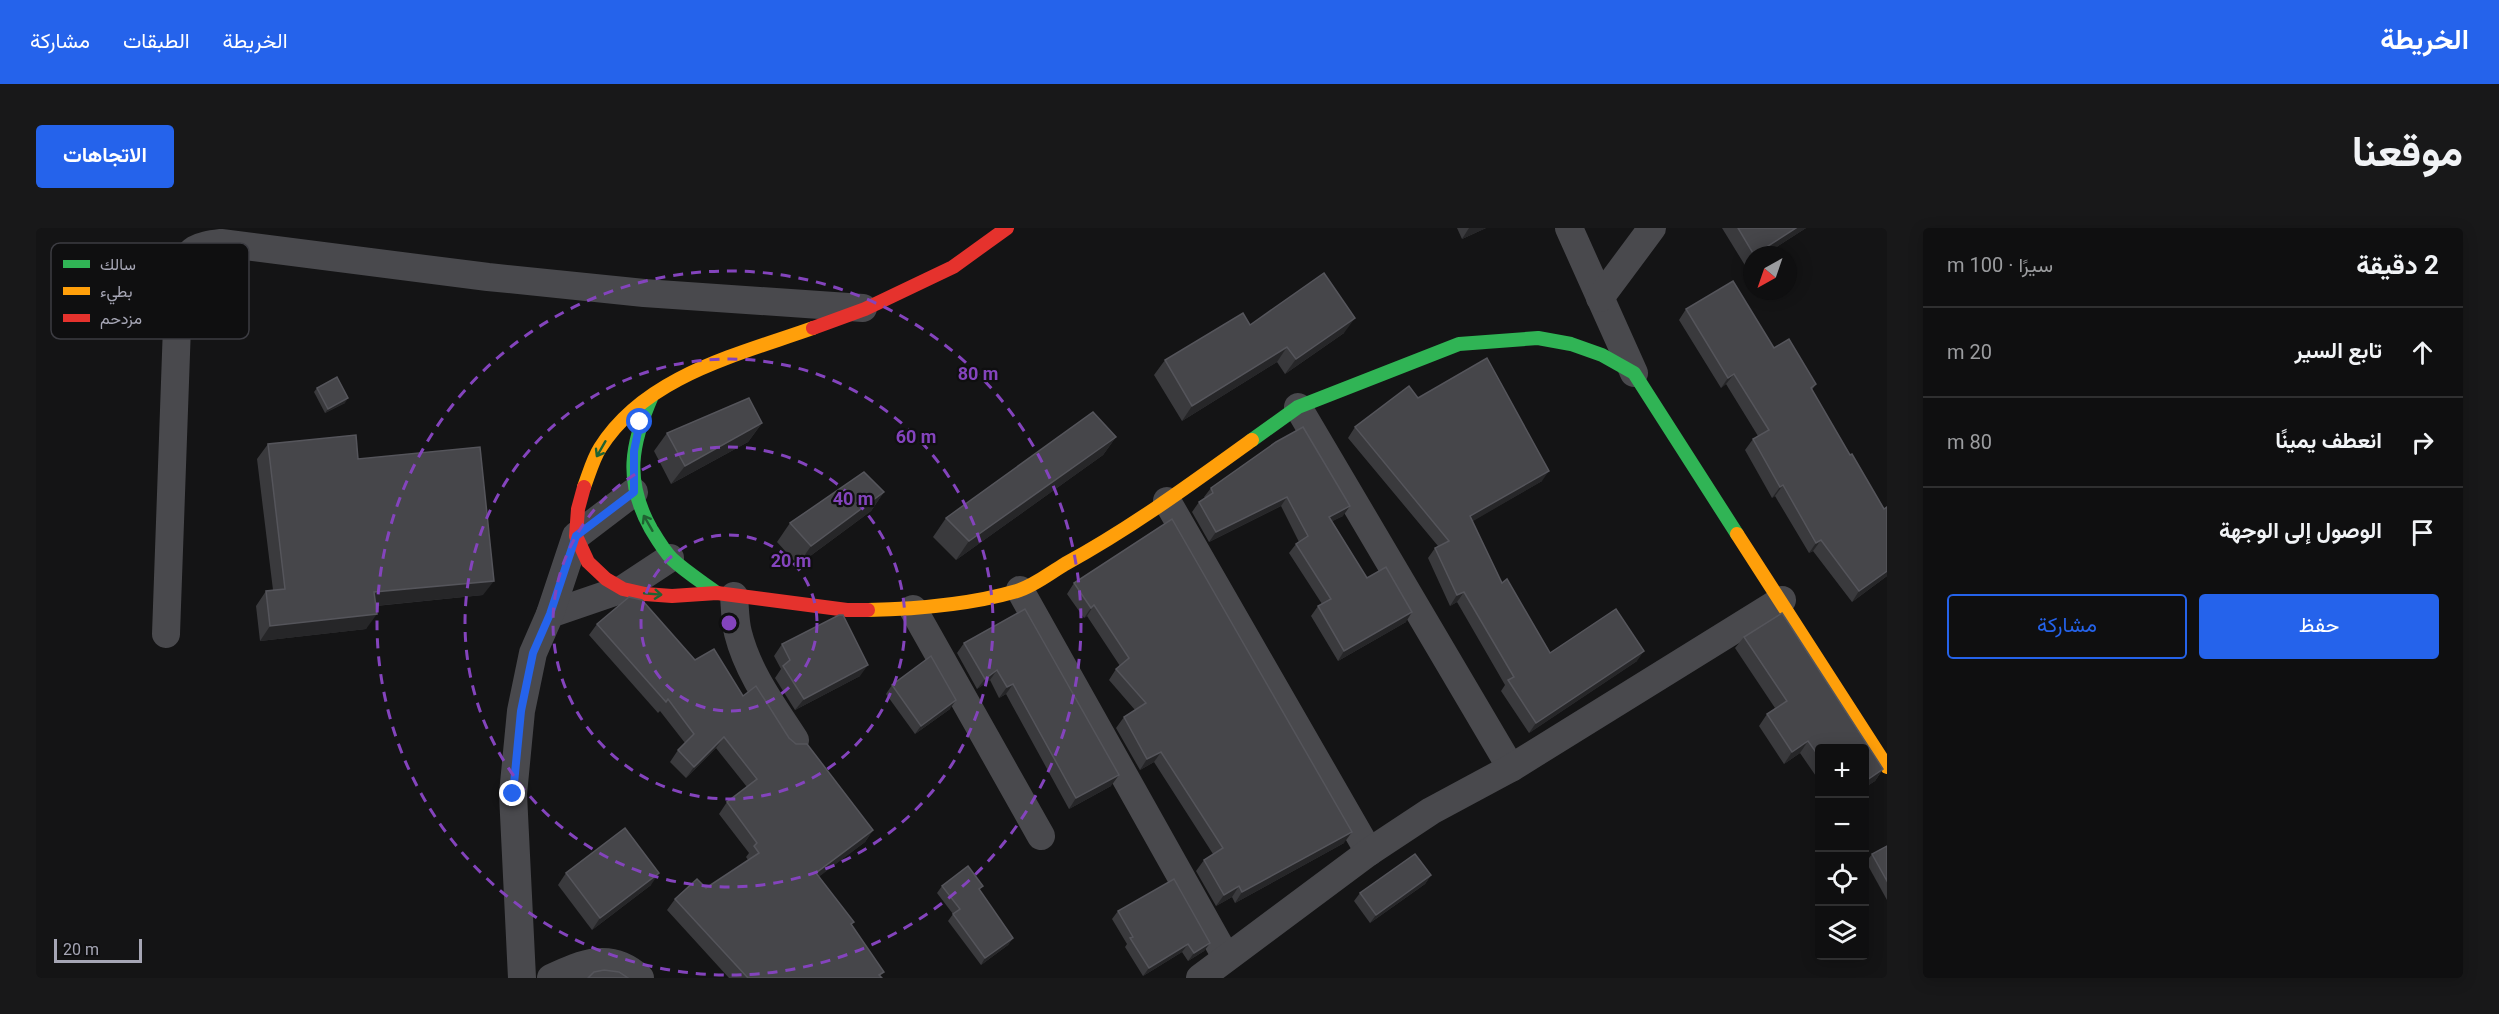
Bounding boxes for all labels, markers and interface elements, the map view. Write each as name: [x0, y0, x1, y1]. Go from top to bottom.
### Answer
text: الخريطة: [2380, 23, 2469, 56]
text: مشاركة: [30, 29, 90, 53]
text: الطبقات: [123, 29, 190, 53]
text: الخريطة: [223, 29, 288, 53]
button: الاتجاهات: [36, 125, 174, 188]
text: موقعنا: [2352, 127, 2463, 176]
legend: [51, 243, 249, 339]
north arrow: [1743, 246, 1797, 300]
text: 2 دقيقة: [2356, 250, 2439, 280]
text: سيرًا · 100 m: [1947, 253, 2053, 277]
text: سالك: [100, 255, 136, 274]
text: بطيء: [100, 282, 132, 305]
text: مزدحم: [100, 309, 142, 329]
icon: ahead: [2406, 336, 2439, 369]
text: تابع السير: [2294, 338, 2382, 363]
text: 20 m: [1947, 340, 1992, 364]
text: 80 m: [958, 363, 998, 384]
route start: [626, 408, 652, 434]
text: 60 m: [896, 426, 936, 447]
icon: right: [2406, 426, 2439, 459]
text: انعطف يمينًا: [2275, 428, 2382, 453]
text: 80 m: [1947, 430, 1992, 454]
one-way arrow: [594, 440, 606, 457]
text: 40 m: [833, 488, 873, 509]
one-way arrow: [641, 515, 653, 532]
icon: arrive: [2406, 516, 2439, 549]
text: الوصول إلى الوجهة: [2219, 518, 2382, 543]
text: 20 m: [771, 550, 811, 571]
one-way arrow: [642, 589, 662, 600]
button: مشاركة: [1947, 594, 2187, 659]
button: حفظ: [2199, 594, 2439, 659]
centre of rings: [719, 613, 739, 633]
map controls: [1815, 744, 1869, 960]
button: +: [1815, 744, 1869, 798]
route end: [499, 780, 525, 806]
button: −: [1815, 798, 1869, 852]
button: locate: [1815, 852, 1869, 906]
button: layers: [1815, 906, 1869, 960]
scale bar: [54, 936, 142, 964]
text: 20 m: [63, 940, 99, 959]

